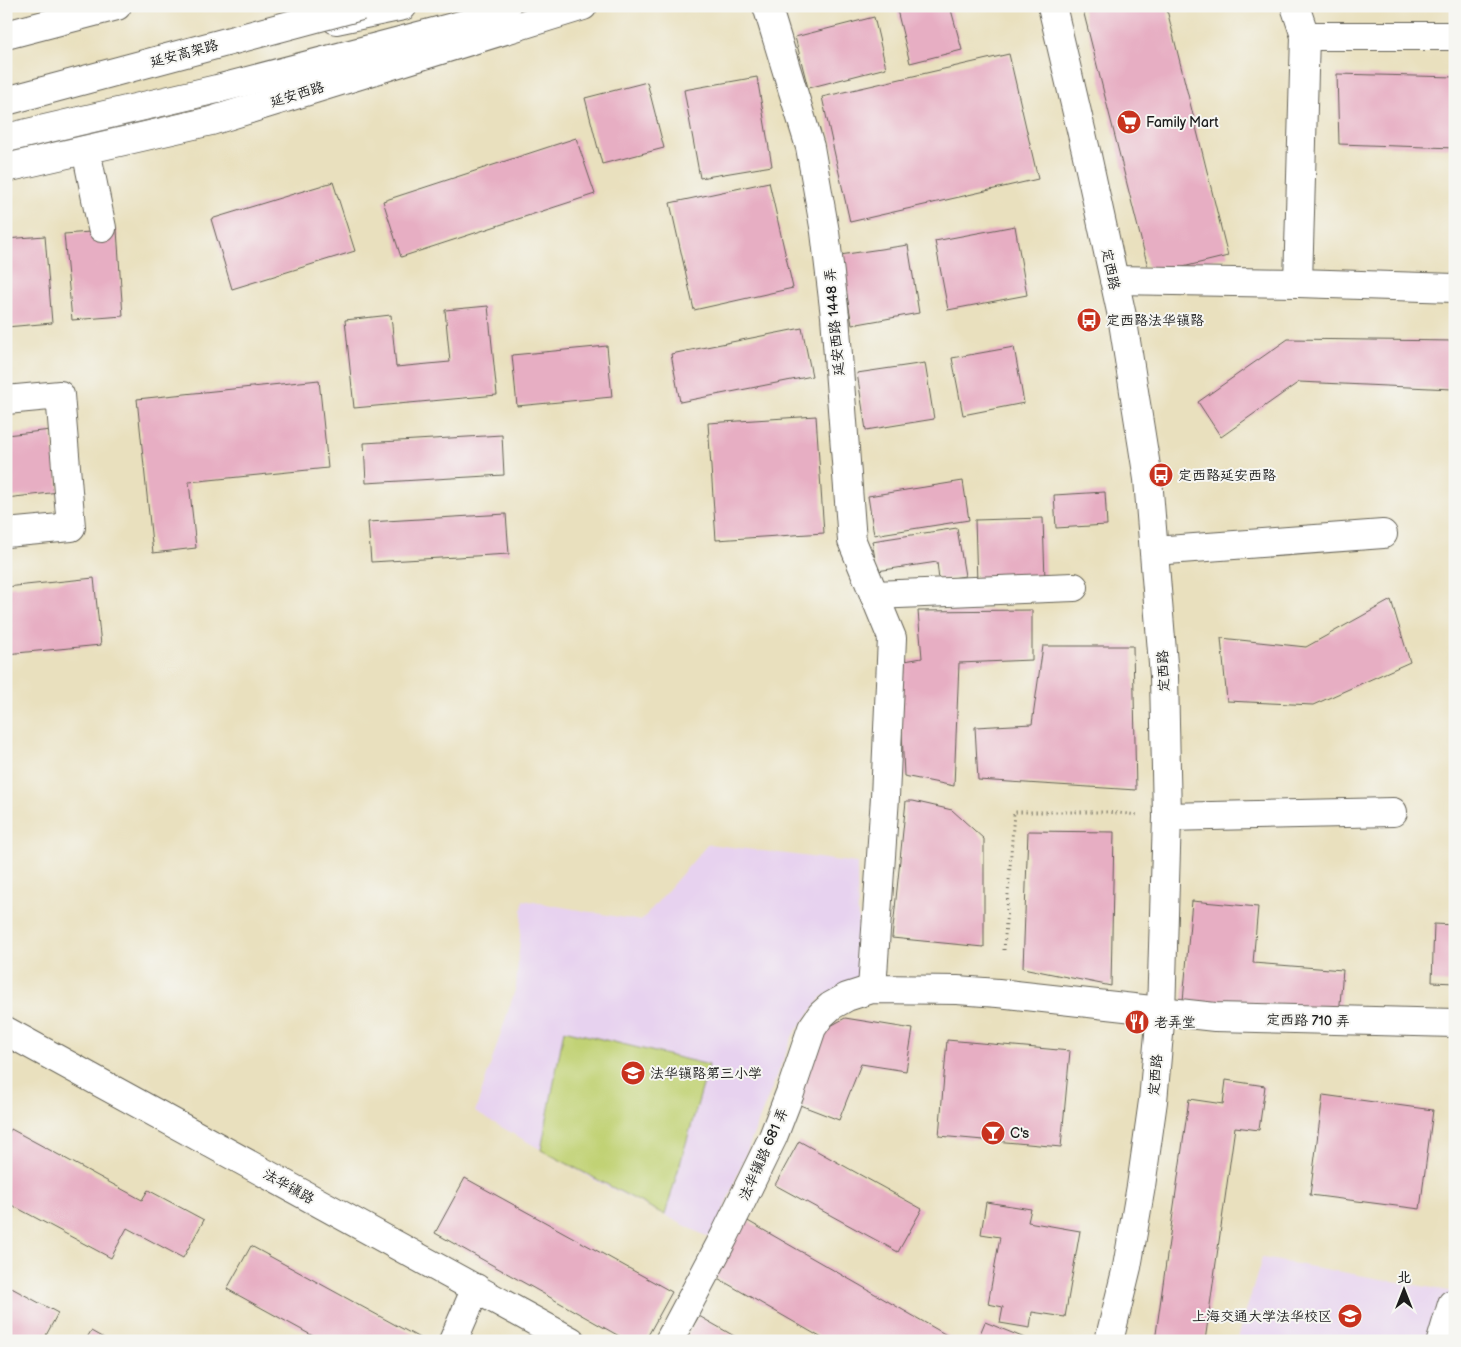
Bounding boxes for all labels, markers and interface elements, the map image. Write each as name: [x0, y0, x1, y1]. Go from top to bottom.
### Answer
street label: 延安高架路: [148, 36, 220, 71]
street label: 延安西路: [268, 78, 326, 111]
supermarket icon: Family Mart: [1116, 109, 1142, 135]
place label: Family Mart: [1146, 114, 1219, 131]
street label: 定西路: [1098, 247, 1123, 291]
street label: 延安西路 1448 弄: [821, 267, 848, 377]
bus stop icon: 定西路法华镇路: [1076, 307, 1102, 333]
place label: 定西路法华镇路: [1106, 312, 1204, 329]
bus stop icon: 定西路延安西路: [1148, 462, 1174, 488]
place label: 定西路延安西路: [1178, 467, 1276, 484]
street label: 定西路: [1154, 650, 1173, 692]
restaurant icon: 老弄堂: [1124, 1009, 1150, 1035]
street label: 定西路 710 弄: [1266, 1011, 1350, 1030]
place label: 老弄堂: [1154, 1014, 1196, 1031]
street label: 定西路: [1145, 1053, 1166, 1097]
school or university icon: 法华镇路第三小学: [620, 1060, 646, 1086]
place label: 法华镇路第三小学: [650, 1065, 762, 1082]
street label: 法华镇路 681 弄: [735, 1105, 791, 1203]
bar icon: C's: [980, 1120, 1006, 1146]
place label: C's: [1010, 1125, 1029, 1142]
street label: 法华镇路: [260, 1165, 317, 1207]
north arrow: [1378, 1264, 1428, 1314]
text: 北: [1397, 1269, 1411, 1286]
school or university icon: 上海交通大学法华校区: [1337, 1303, 1363, 1329]
place label: 上海交通大学法华校区: [1192, 1308, 1332, 1325]

